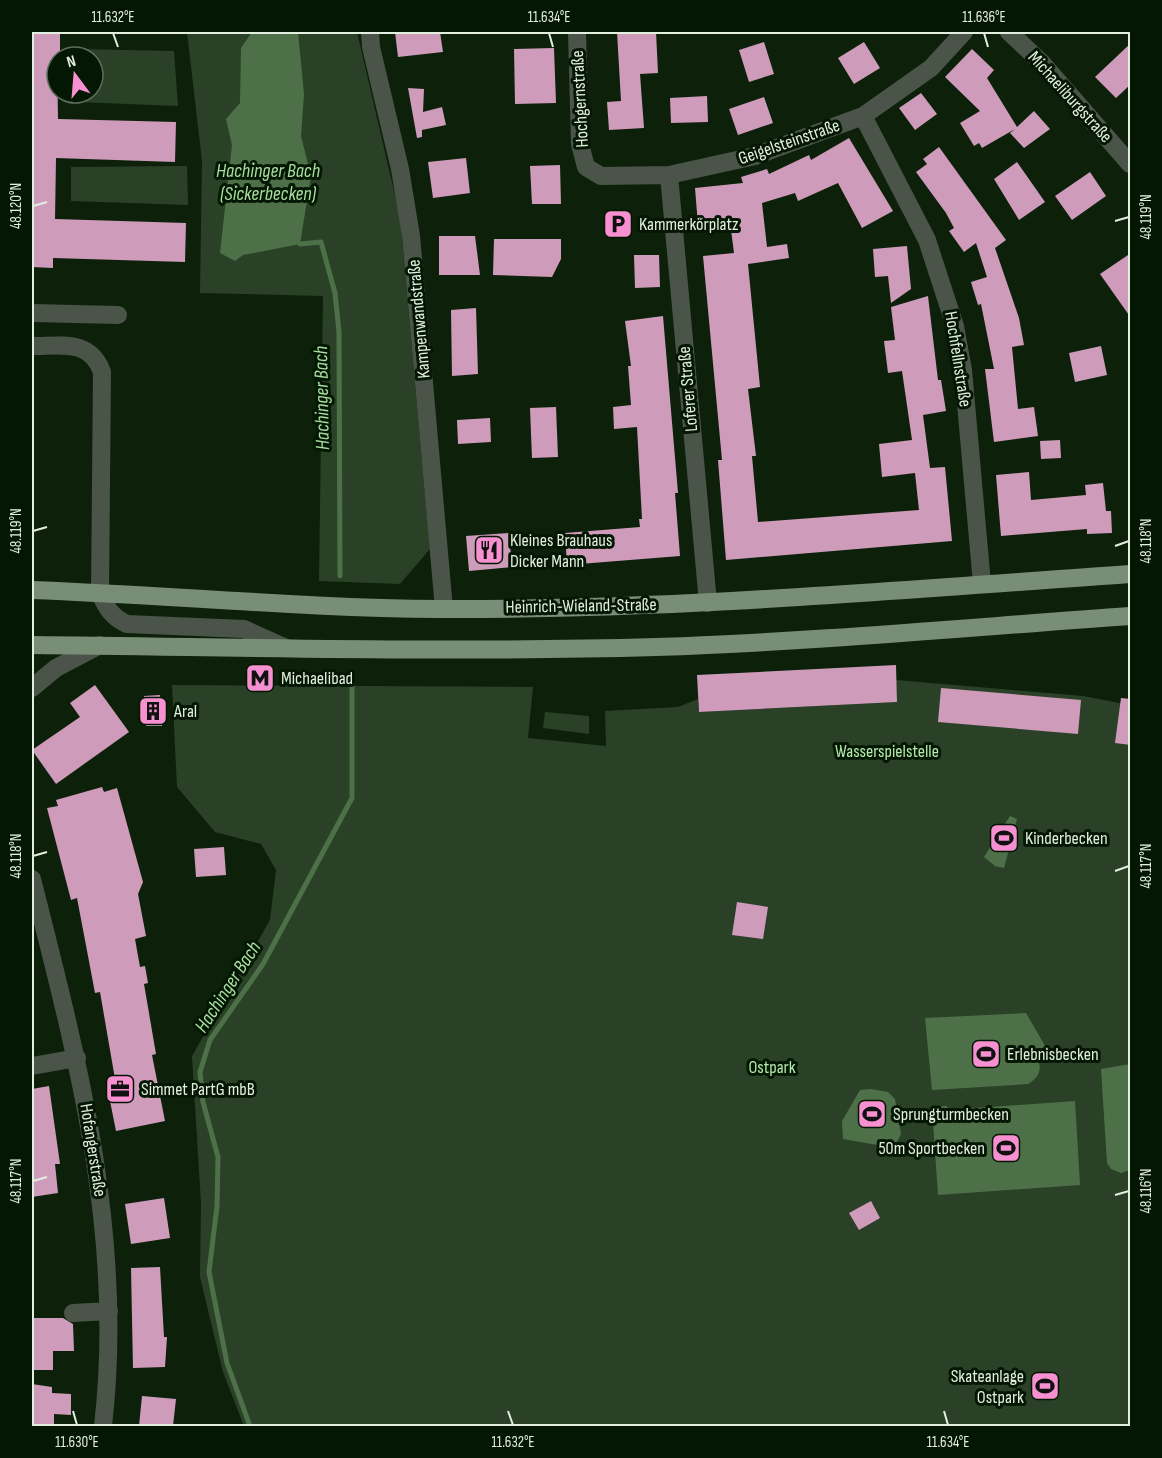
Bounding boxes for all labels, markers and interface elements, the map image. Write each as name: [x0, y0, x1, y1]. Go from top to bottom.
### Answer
text: 11.632°E: [91, 8, 135, 27]
text: 11.634°E: [528, 8, 570, 27]
text: 11.636°E: [962, 8, 1006, 27]
north arrow: [45, 45, 105, 105]
street label: Michaeliburgstraße: [1024, 47, 1116, 147]
street label: Hochgernstraße: [567, 50, 593, 148]
text: N: [65, 52, 78, 72]
street label: Geigelsteinstraße: [735, 115, 843, 169]
water label: Hachinger Bach (Sickerbecken): [216, 159, 320, 206]
text: 48.120°N: [7, 183, 26, 229]
text: 48.119°N: [1137, 194, 1156, 240]
parking icon: Kammerkörplatz: [602, 208, 634, 240]
place label: Kammerkörplatz: [639, 214, 739, 235]
street label: Kampenwandstraße: [403, 259, 435, 379]
street label: Hochfellnstraße: [940, 310, 976, 408]
street label: Loferer Straße: [674, 345, 702, 433]
water label: Hachinger Bach: [309, 346, 335, 450]
text: 48.119°N: [7, 508, 26, 554]
text: 48.118°N: [1137, 519, 1156, 563]
place label: Kleines Brauhaus Dicker Mann: [510, 530, 612, 572]
restaurant icon: Kleines Brauhaus Dicker Mann: [473, 534, 505, 566]
street label: Heinrich-Wieland-Straße: [505, 594, 657, 618]
metro station icon: Michaelibad: [244, 662, 276, 694]
place label: Michaelibad: [281, 668, 353, 689]
building icon: Aral: [137, 695, 169, 727]
place label: Aral: [173, 701, 197, 722]
park label: Wasserspielstelle: [835, 741, 939, 762]
sports icon: Kinderbecken: [988, 822, 1020, 854]
place label: Kinderbecken: [1025, 828, 1108, 849]
text: 48.118°N: [7, 834, 26, 878]
text: 48.117°N: [1137, 844, 1156, 888]
water label: Hachinger Bach: [190, 937, 266, 1037]
sports icon: Erlebnisbecken: [970, 1038, 1002, 1070]
place label: Erlebnisbecken: [1007, 1044, 1099, 1065]
park label: Ostpark: [748, 1057, 796, 1078]
office icon: Simmet PartG mbB: [104, 1073, 136, 1105]
place label: Simmet PartG mbB: [141, 1079, 255, 1100]
sports icon: Sprungturmbecken: [856, 1098, 888, 1130]
street label: Hofangerstraße: [75, 1102, 111, 1198]
place label: Sprungturmbecken: [893, 1104, 1009, 1125]
sports icon: 50m Sportbecken: [990, 1132, 1022, 1164]
place label: 50m Sportbecken: [878, 1138, 985, 1159]
text: 48.117°N: [7, 1159, 26, 1203]
text: 48.116°N: [1137, 1169, 1156, 1213]
place label: Skateanlage Ostpark: [951, 1366, 1024, 1408]
sports icon: Skateanlage Ostpark: [1029, 1370, 1061, 1402]
text: 11.630°E: [55, 1433, 99, 1452]
text: 11.632°E: [491, 1433, 535, 1452]
text: 11.634°E: [927, 1433, 969, 1452]

